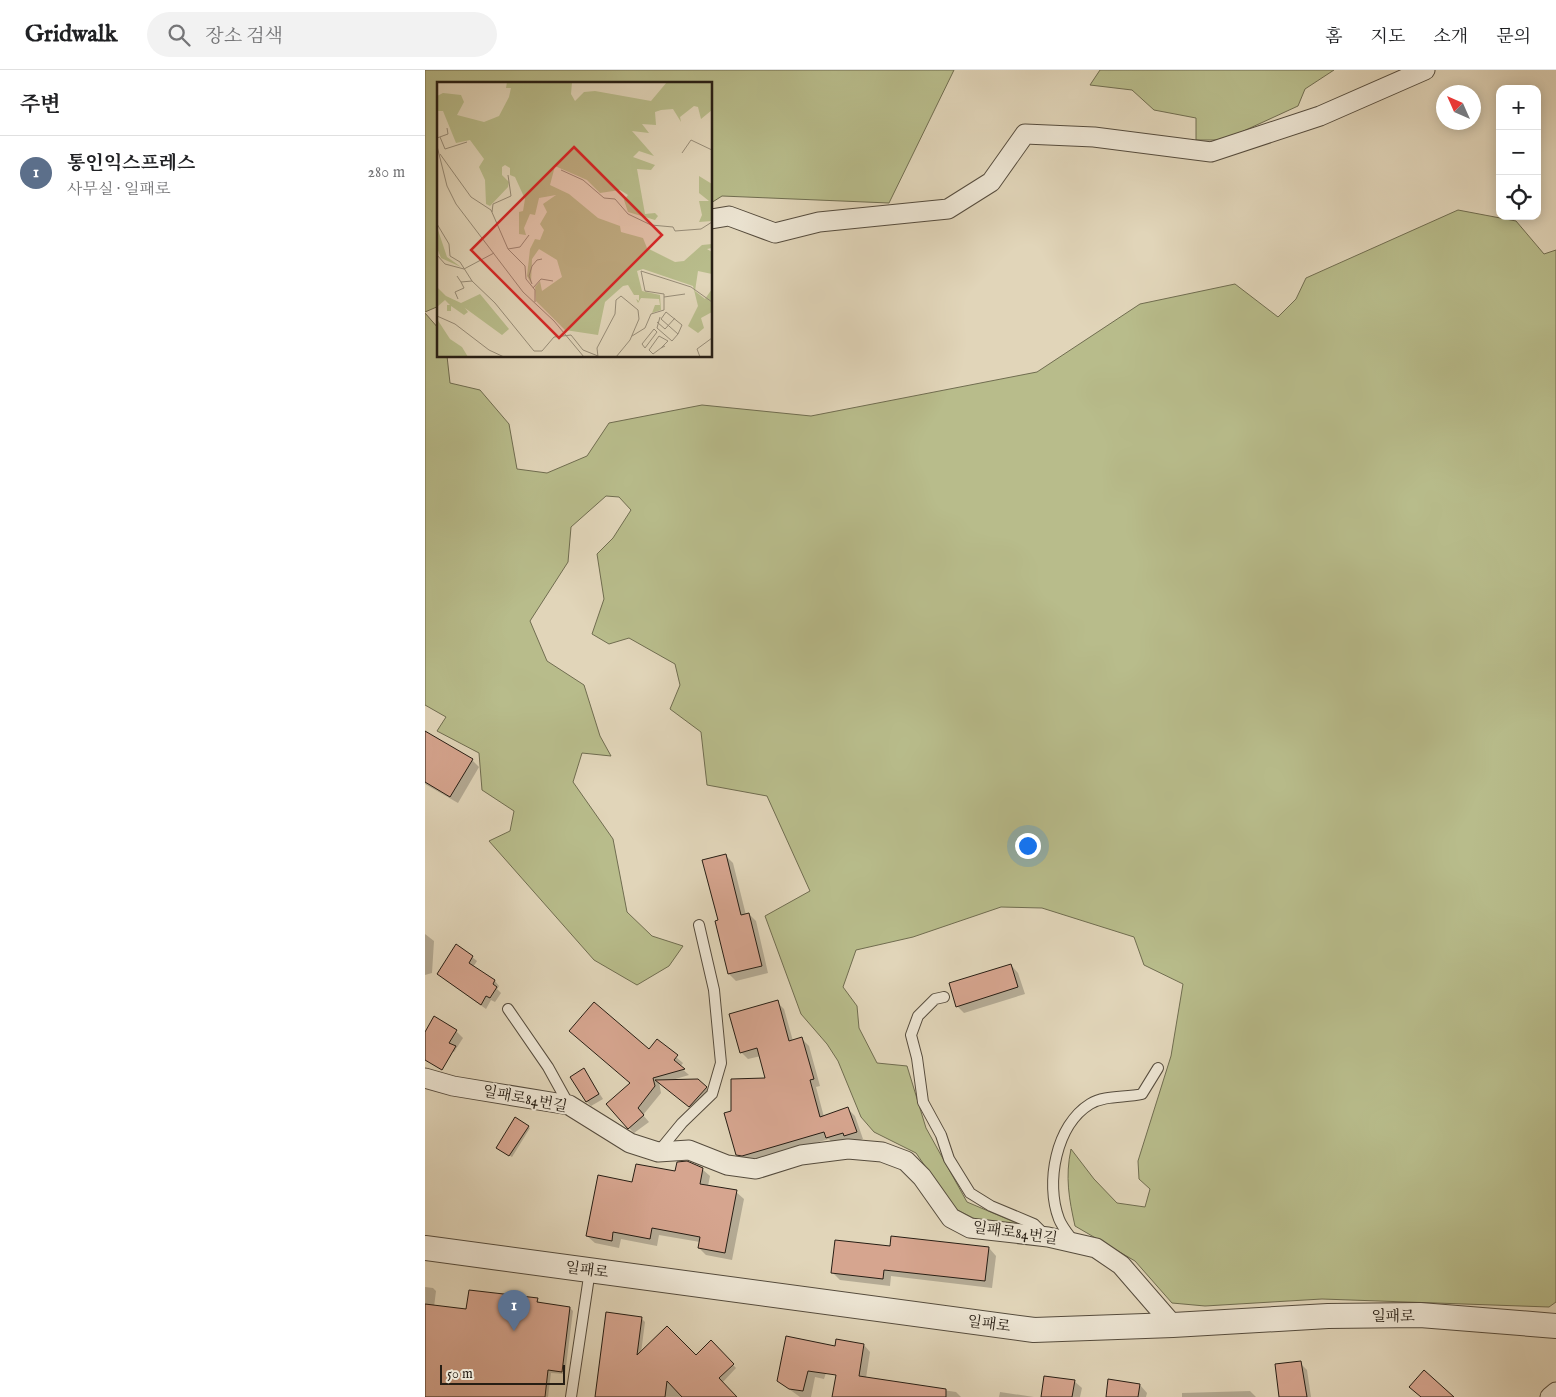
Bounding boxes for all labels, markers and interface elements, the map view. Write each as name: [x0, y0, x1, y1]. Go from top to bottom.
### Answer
search box: [147, 12, 497, 57]
text: Gridwalk: [25, 19, 117, 50]
icon: search: [165, 21, 193, 49]
text: 장소 검색: [205, 25, 283, 49]
text: 홈: [1325, 26, 1343, 49]
text: 지도: [1371, 26, 1405, 49]
text: 소개: [1433, 26, 1468, 49]
text: 문의: [1496, 26, 1531, 49]
inset map: [437, 82, 713, 358]
north arrow: [1436, 85, 1481, 130]
map controls: [1496, 85, 1541, 220]
button: +: [1496, 85, 1541, 130]
text: 주변: [20, 92, 61, 119]
button: −: [1496, 130, 1541, 175]
text: 통인익스프레스: [67, 152, 195, 176]
text: 1: [33, 163, 39, 183]
text: 280 m: [368, 163, 405, 183]
button: locate: [1496, 175, 1541, 220]
text: 사무실 · 일패로: [67, 180, 170, 200]
your location: [1015, 833, 1041, 859]
street label: 일패로84번길: [481, 1081, 569, 1117]
street label: 일패로84번길: [971, 1218, 1059, 1248]
street label: 일패로: [564, 1258, 610, 1283]
pin: 1: [498, 1290, 530, 1331]
street label: 일패로: [1371, 1307, 1415, 1326]
street label: 일패로: [966, 1312, 1012, 1337]
scale bar: [440, 1362, 565, 1385]
text: 50 m: [447, 1365, 473, 1383]

